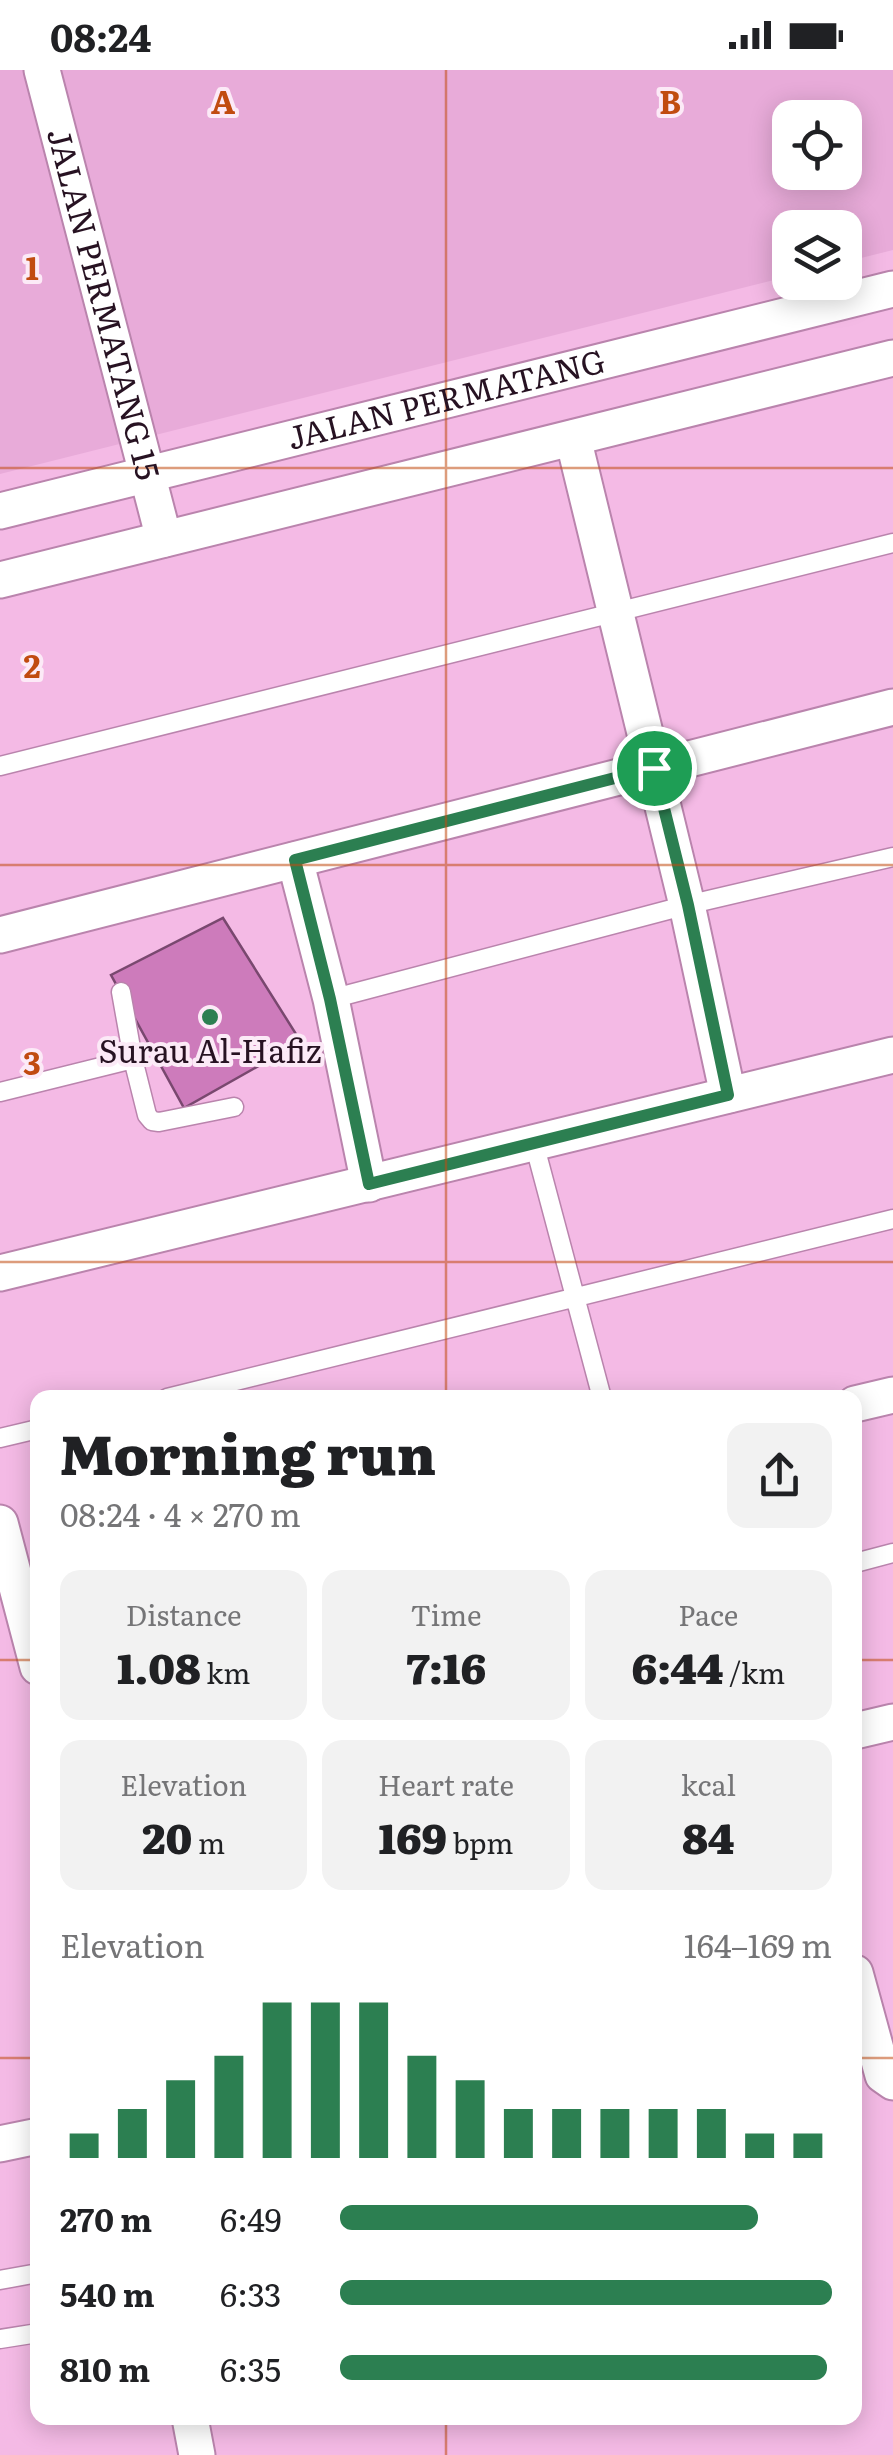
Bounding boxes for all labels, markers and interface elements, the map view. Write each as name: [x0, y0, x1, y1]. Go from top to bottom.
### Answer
text: 08:24: [50, 7, 151, 64]
text: A: [211, 76, 235, 124]
text: B: [659, 76, 681, 124]
map controls: [772, 100, 862, 300]
button: locate: [772, 100, 862, 190]
street label: JALAN PERMATANG 15: [37, 122, 175, 484]
button: layers: [772, 210, 862, 300]
text: 1: [25, 242, 39, 290]
street label: JALAN PERMATANG: [282, 335, 610, 460]
text: 2: [23, 640, 41, 688]
pin: [612, 726, 697, 811]
icon: arrive: [627, 741, 682, 796]
marker: Surau Al-Hafiz: [199, 1006, 221, 1028]
place label: Surau Al-Hafiz: [98, 1025, 322, 1073]
text: 3: [23, 1037, 41, 1085]
text: Morning run: [60, 1410, 436, 1492]
button: share: [727, 1423, 832, 1528]
text: 08:24 · 4 × 270 m: [60, 1489, 301, 1537]
text: Distance: [126, 1593, 242, 1635]
text: Time: [410, 1593, 482, 1635]
text: Pace: [678, 1593, 738, 1635]
text: 1.08: [117, 1635, 201, 1697]
text: 7:16: [406, 1635, 486, 1697]
text: 6:44: [632, 1635, 723, 1697]
text: km: [201, 1651, 250, 1693]
text: /km: [723, 1651, 785, 1693]
text: Elevation: [120, 1763, 247, 1805]
text: Heart rate: [378, 1763, 514, 1805]
text: kcal: [681, 1763, 736, 1805]
text: 20: [142, 1805, 192, 1867]
text: 169: [378, 1805, 447, 1867]
text: 84: [682, 1805, 734, 1867]
text: m: [192, 1821, 225, 1863]
text: bpm: [447, 1821, 514, 1863]
text: Elevation: [60, 1920, 205, 1968]
text: 164–169 m: [684, 1920, 832, 1968]
text: 270 m: [60, 2194, 152, 2242]
text: 6:49: [220, 2194, 282, 2242]
text: 540 m: [60, 2269, 155, 2317]
text: 6:33: [220, 2269, 281, 2317]
text: 810 m: [60, 2344, 150, 2392]
text: 6:35: [220, 2344, 281, 2392]

